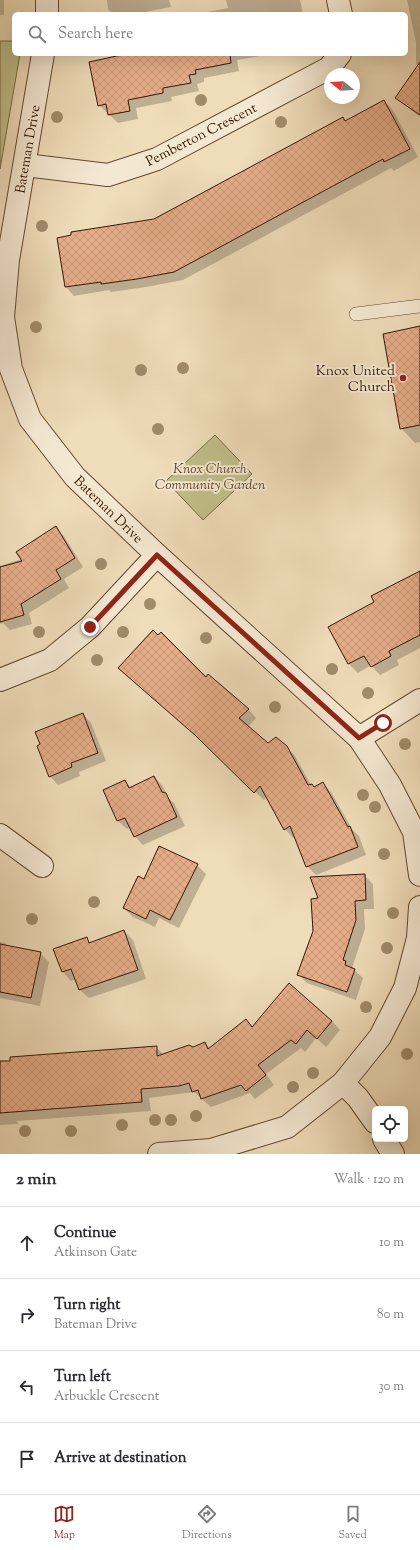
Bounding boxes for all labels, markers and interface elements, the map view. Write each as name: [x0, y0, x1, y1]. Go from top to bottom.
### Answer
search box: [12, 12, 408, 56]
icon: search: [26, 23, 48, 45]
text: Search here: [58, 24, 133, 45]
north arrow: [324, 68, 360, 104]
street label: Pemberton Crescent: [143, 99, 261, 173]
street label: Bateman Drive: [11, 104, 47, 195]
place label: Knox United Church: [316, 362, 395, 398]
marker: Knox United Church: [398, 373, 408, 383]
park label: Knox Church Community Garden: [155, 460, 266, 496]
street label: Bateman Drive: [69, 472, 147, 549]
route end: [81, 618, 99, 636]
route start: [374, 714, 392, 732]
map controls: [372, 1106, 408, 1142]
button: locate: [372, 1106, 408, 1142]
text: 2 min: [16, 1168, 57, 1192]
text: Walk · 120 m: [334, 1171, 404, 1189]
text: Continue: [54, 1223, 116, 1244]
icon: ahead: [16, 1232, 38, 1254]
text: 10 m: [379, 1234, 404, 1252]
text: Atkinson Gate: [54, 1244, 137, 1262]
text: Turn right: [54, 1295, 120, 1316]
icon: right: [16, 1304, 38, 1326]
text: 80 m: [377, 1306, 404, 1324]
text: Bateman Drive: [54, 1316, 137, 1334]
text: Turn left: [54, 1367, 111, 1388]
icon: left: [16, 1376, 38, 1398]
text: 30 m: [378, 1378, 404, 1396]
text: Arbuckle Crescent: [54, 1388, 159, 1406]
icon: arrive: [16, 1448, 38, 1470]
text: Arrive at destination: [54, 1448, 187, 1469]
tab: Map: [53, 1503, 75, 1543]
tab: Directions: [182, 1503, 232, 1543]
tab: Saved: [338, 1503, 367, 1543]

